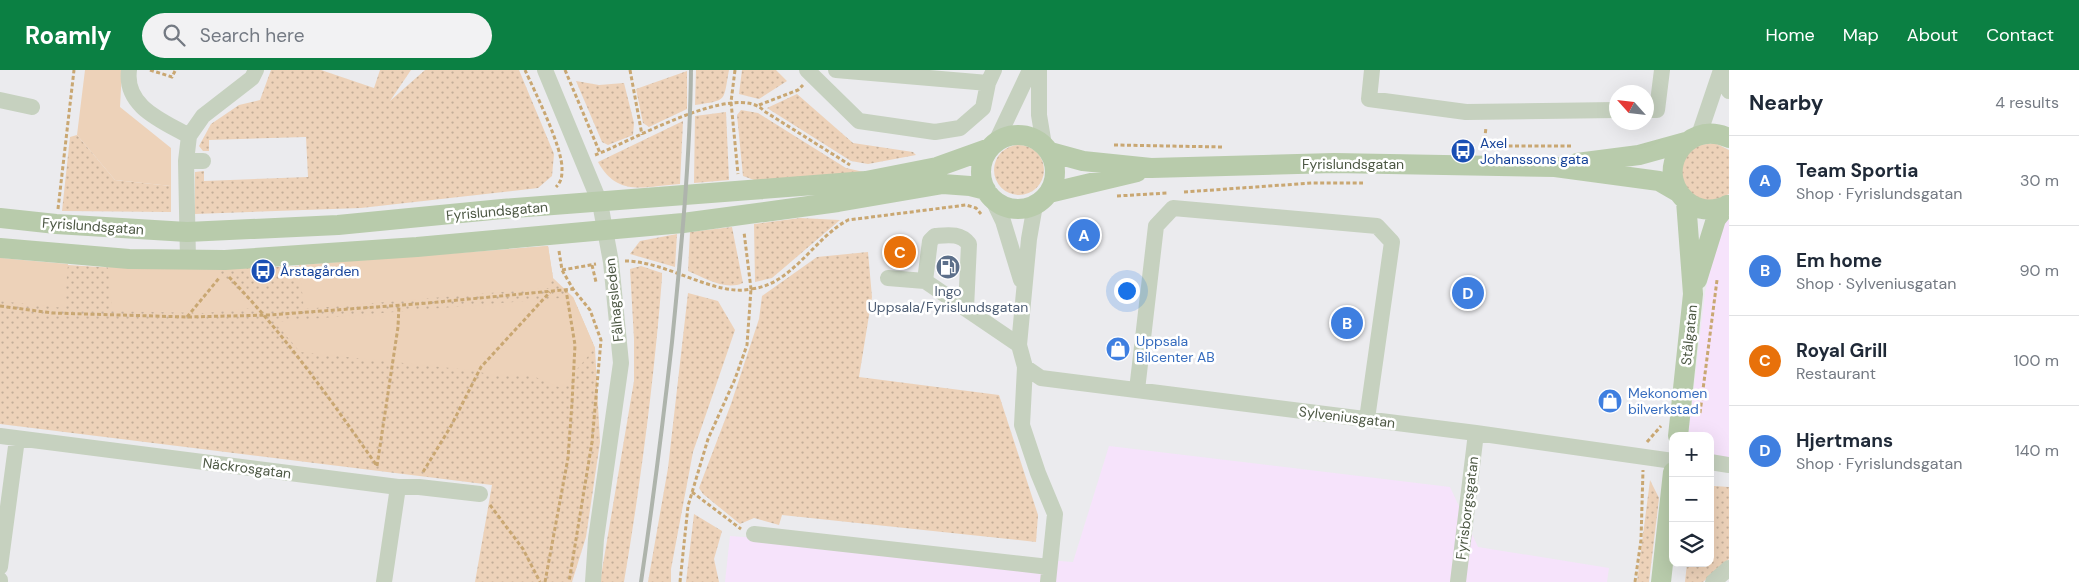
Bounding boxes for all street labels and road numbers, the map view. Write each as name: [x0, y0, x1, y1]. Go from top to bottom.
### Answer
street label: Fyrislundsgatan: [1302, 155, 1404, 173]
street label: Fyrislundsgatan: [445, 198, 549, 224]
street label: Fyrislundsgatan: [41, 213, 145, 239]
street label: Fålhagsleden: [601, 257, 627, 343]
street label: Stålgatan: [1677, 304, 1701, 366]
street label: Sylveniusgatan: [1298, 402, 1396, 432]
street label: Näckrosgatan: [202, 454, 292, 482]
street label: Fyrisborgsgatan: [1452, 455, 1482, 561]

